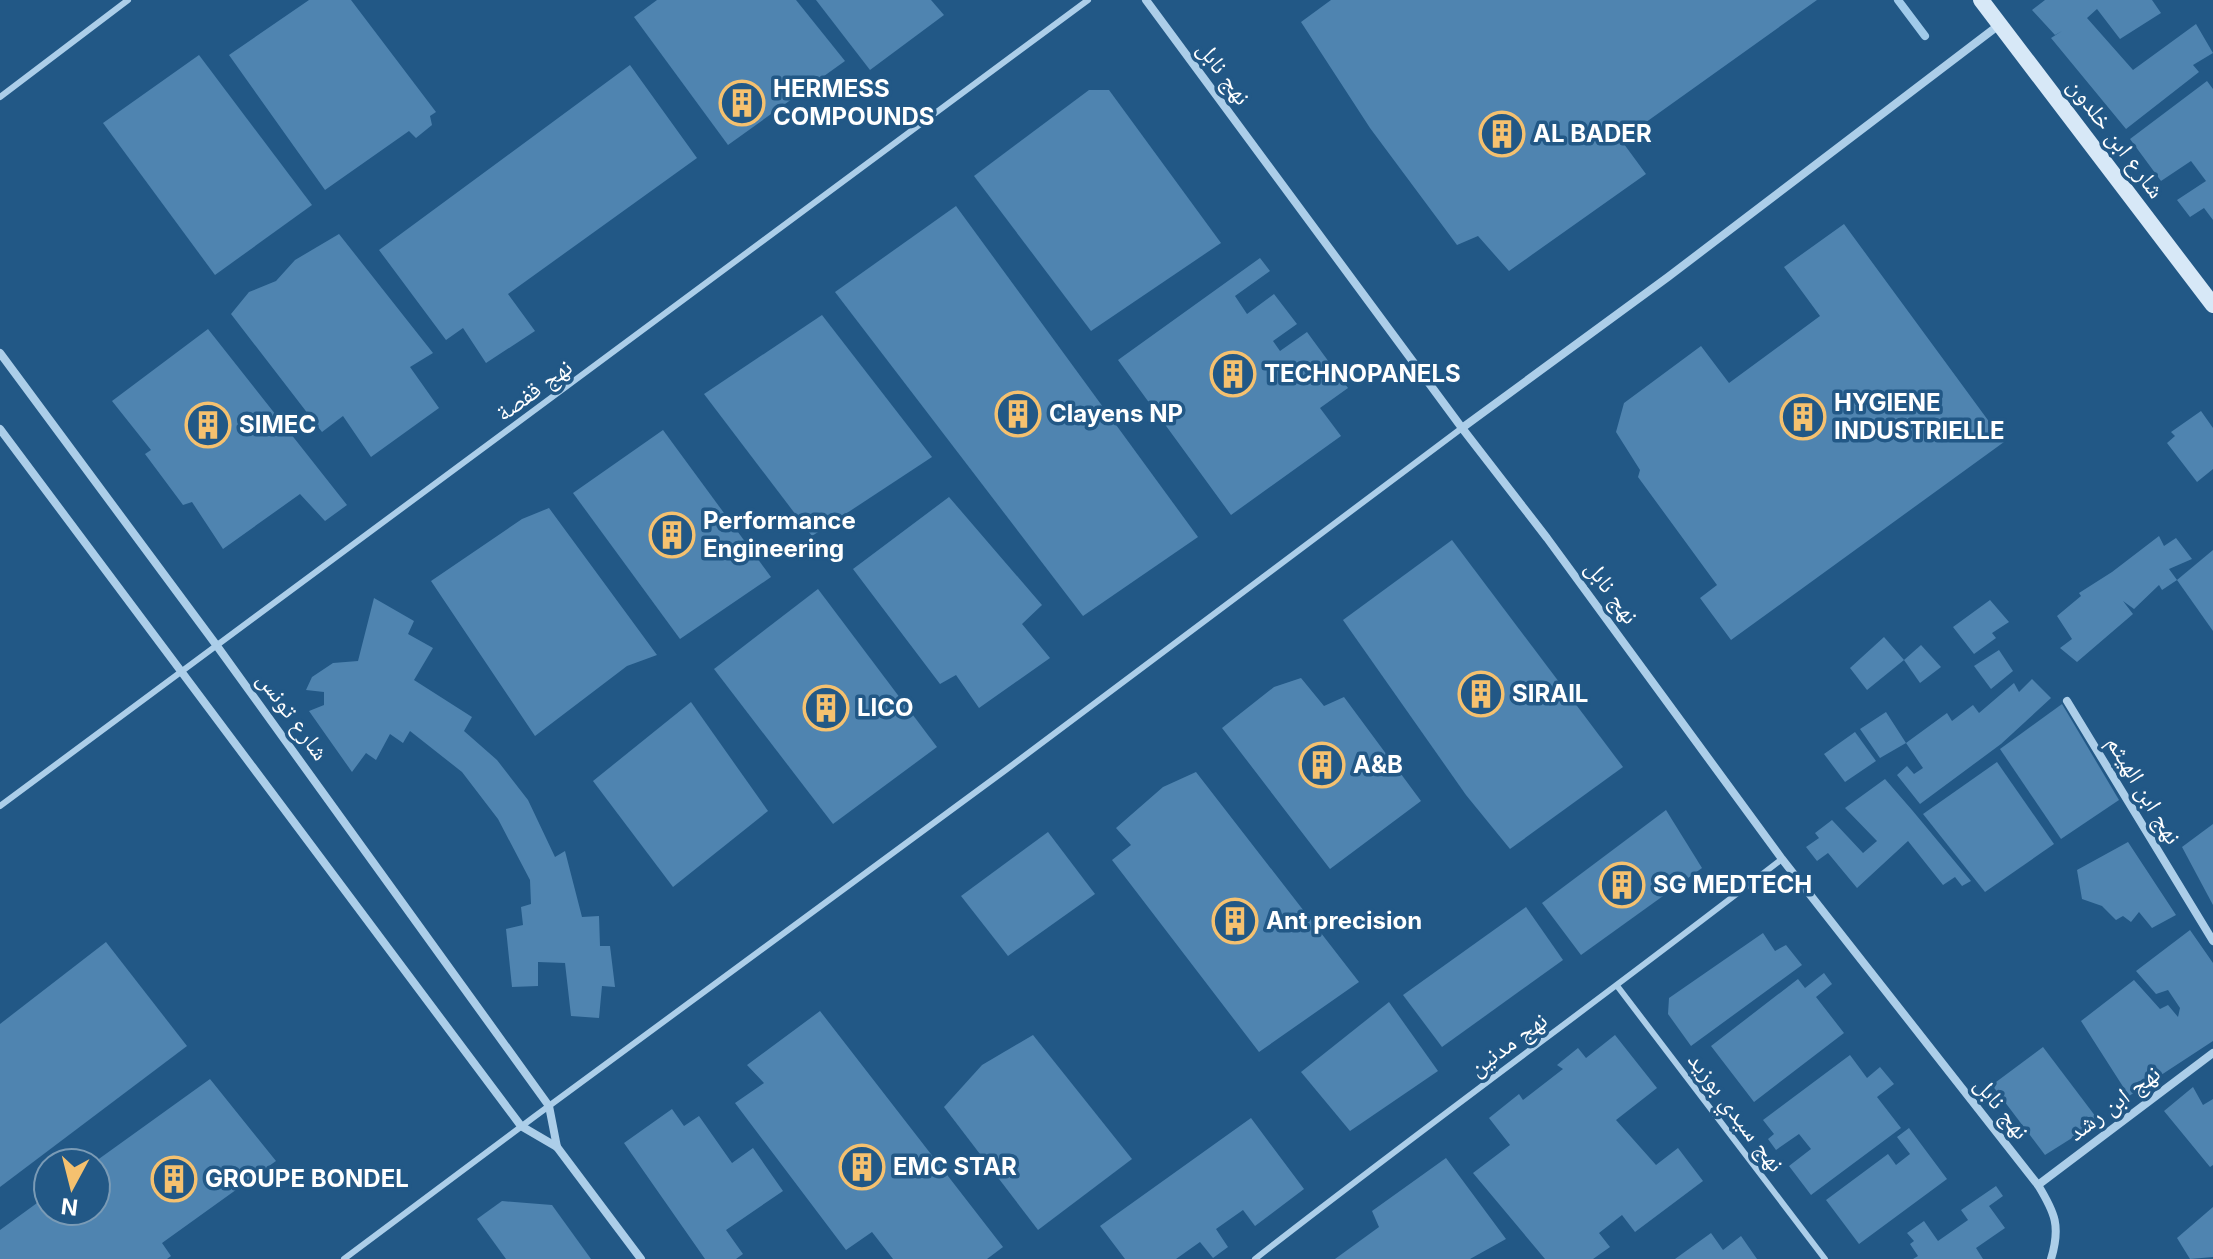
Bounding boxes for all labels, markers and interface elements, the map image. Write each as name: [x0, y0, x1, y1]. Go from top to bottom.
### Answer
street label: نهج نابل: [1191, 35, 1257, 111]
street label: شارع ابن خلدون: [2061, 72, 2171, 204]
place label: HERMESS COMPOUNDS: [773, 74, 935, 131]
building icon: HERMESS COMPOUNDS: [718, 79, 766, 127]
building icon: AL BADER: [1478, 110, 1526, 158]
place label: AL BADER: [1533, 119, 1652, 148]
building icon: TECHNOPANELS: [1209, 350, 1257, 398]
street label: نهج قفصة: [490, 352, 578, 428]
place label: TECHNOPANELS: [1264, 359, 1461, 388]
place label: HYGIENE INDUSTRIELLE: [1834, 388, 2004, 445]
building icon: Clayens NP: [994, 390, 1042, 438]
building icon: HYGIENE INDUSTRIELLE: [1779, 393, 1827, 441]
place label: Clayens NP: [1049, 399, 1183, 428]
building icon: SIMEC: [184, 401, 232, 449]
place label: SIMEC: [239, 410, 316, 439]
place label: Performance Engineering: [703, 506, 856, 563]
building icon: Performance Engineering: [648, 511, 696, 559]
street label: نهج نابل: [1579, 554, 1645, 630]
street label: شارع تونس: [251, 666, 335, 766]
building icon: SIRAIL: [1457, 670, 1505, 718]
place label: SIRAIL: [1512, 679, 1588, 708]
building icon: LICO: [802, 684, 850, 732]
place label: LICO: [857, 693, 914, 722]
street label: نهج ابن الهيثم: [2099, 730, 2188, 850]
building icon: A&B: [1298, 741, 1346, 789]
place label: A&B: [1353, 750, 1403, 779]
building icon: SG MEDTECH: [1598, 861, 1646, 909]
place label: SG MEDTECH: [1653, 870, 1812, 899]
building icon: Ant precision: [1211, 897, 1259, 945]
place label: Ant precision: [1266, 906, 1422, 935]
street label: نهج مدنين: [1463, 1005, 1553, 1083]
street label: نهج سيدي بوزيد: [1678, 1046, 1791, 1180]
street label: نهج ابن رشد: [2062, 1059, 2166, 1147]
street label: نهج نابل: [1968, 1070, 2036, 1146]
building icon: EMC STAR: [838, 1143, 886, 1191]
north arrow: [32, 1147, 112, 1227]
place label: EMC STAR: [893, 1152, 1017, 1181]
building icon: GROUPE BONDEL: [150, 1155, 198, 1203]
place label: GROUPE BONDEL: [205, 1164, 409, 1193]
text: N: [60, 1193, 79, 1221]

